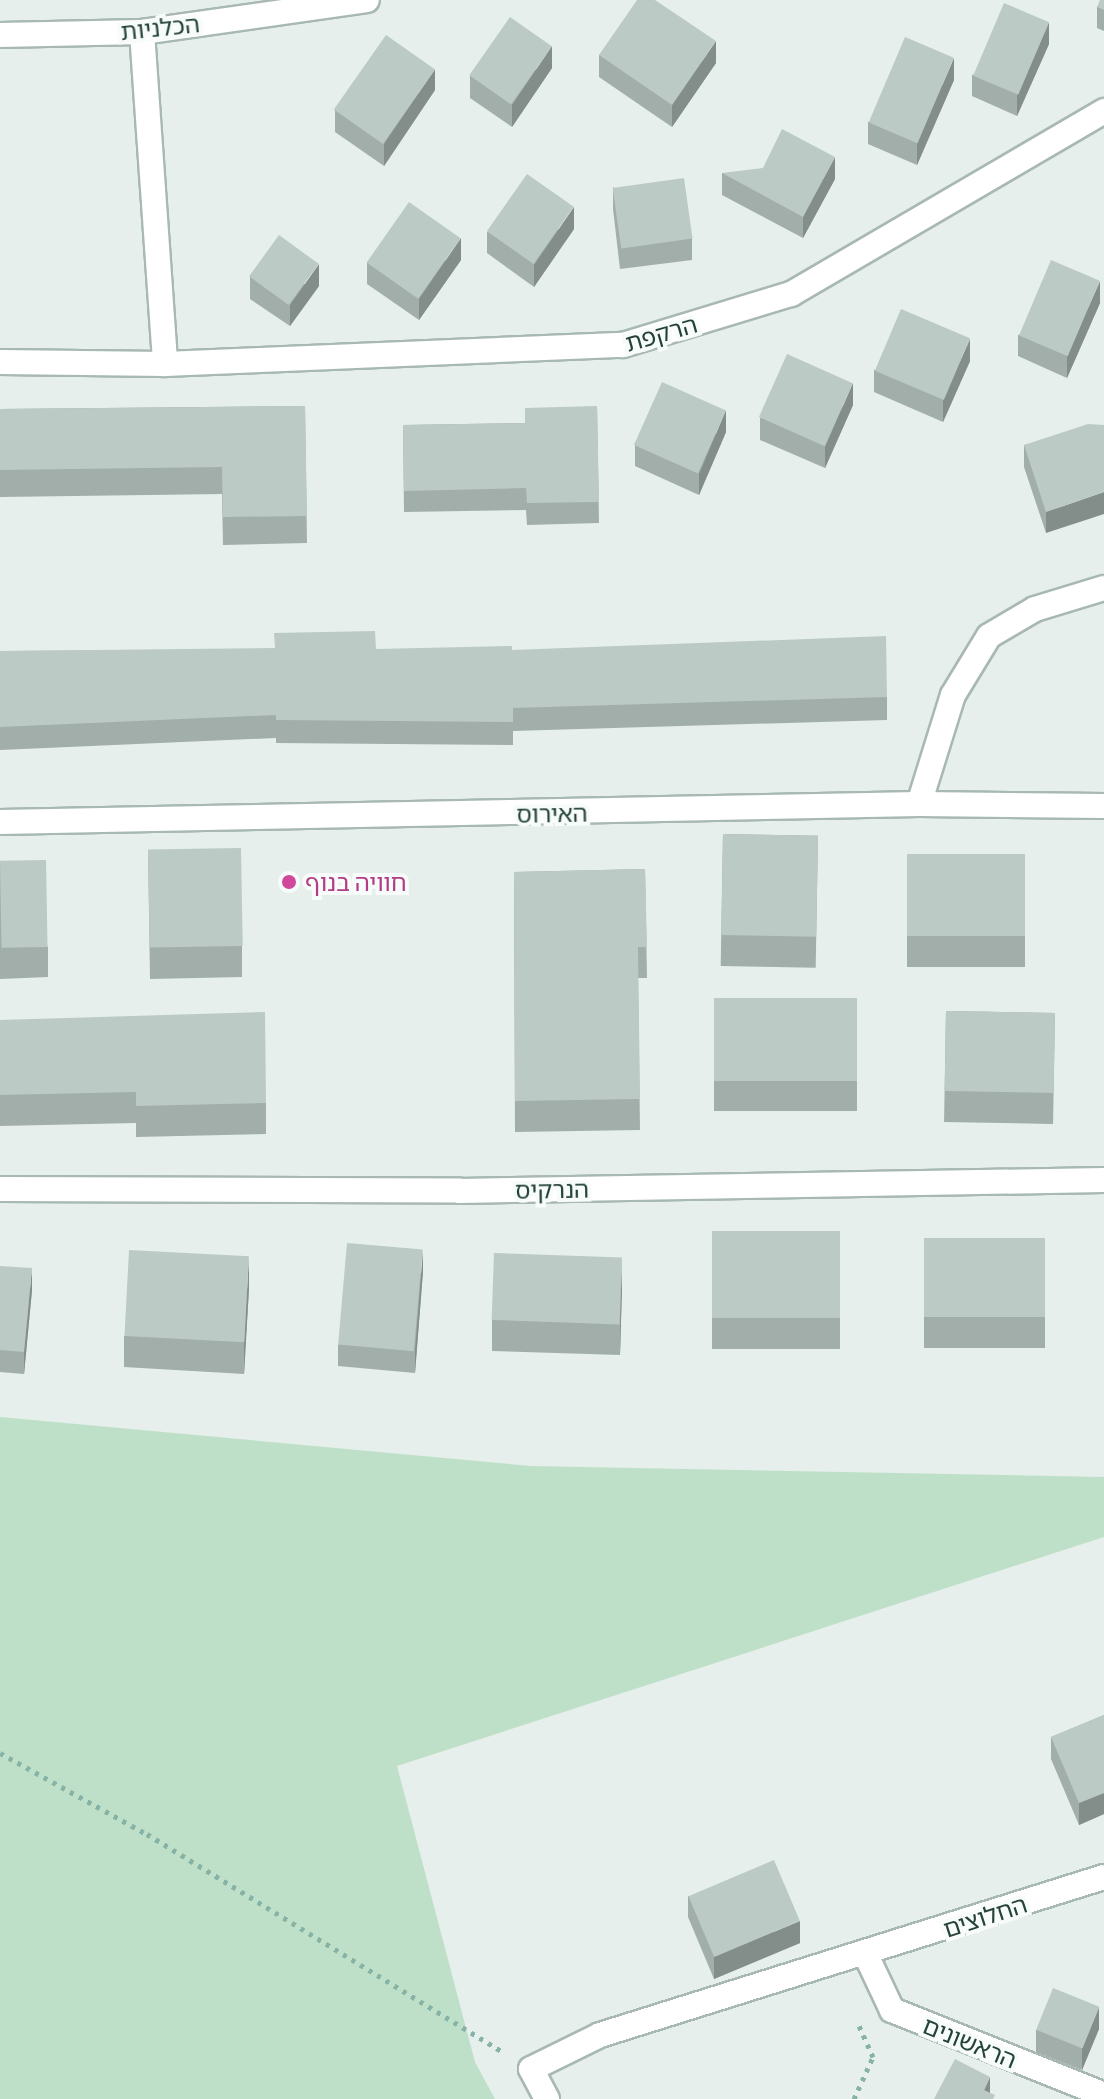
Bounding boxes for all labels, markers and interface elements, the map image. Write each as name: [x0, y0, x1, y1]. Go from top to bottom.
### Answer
street label: הכלניות: [119, 9, 201, 45]
street label: הרקפת: [622, 309, 700, 357]
street label: האירוס: [516, 798, 588, 828]
place label: חוויה בנוף: [305, 868, 407, 896]
marker: חוויה בנוף: [280, 873, 298, 891]
street label: הנרקיס: [515, 1174, 589, 1204]
street label: החלוצים: [939, 1889, 1031, 1943]
street label: הראשונים: [919, 2010, 1021, 2074]

